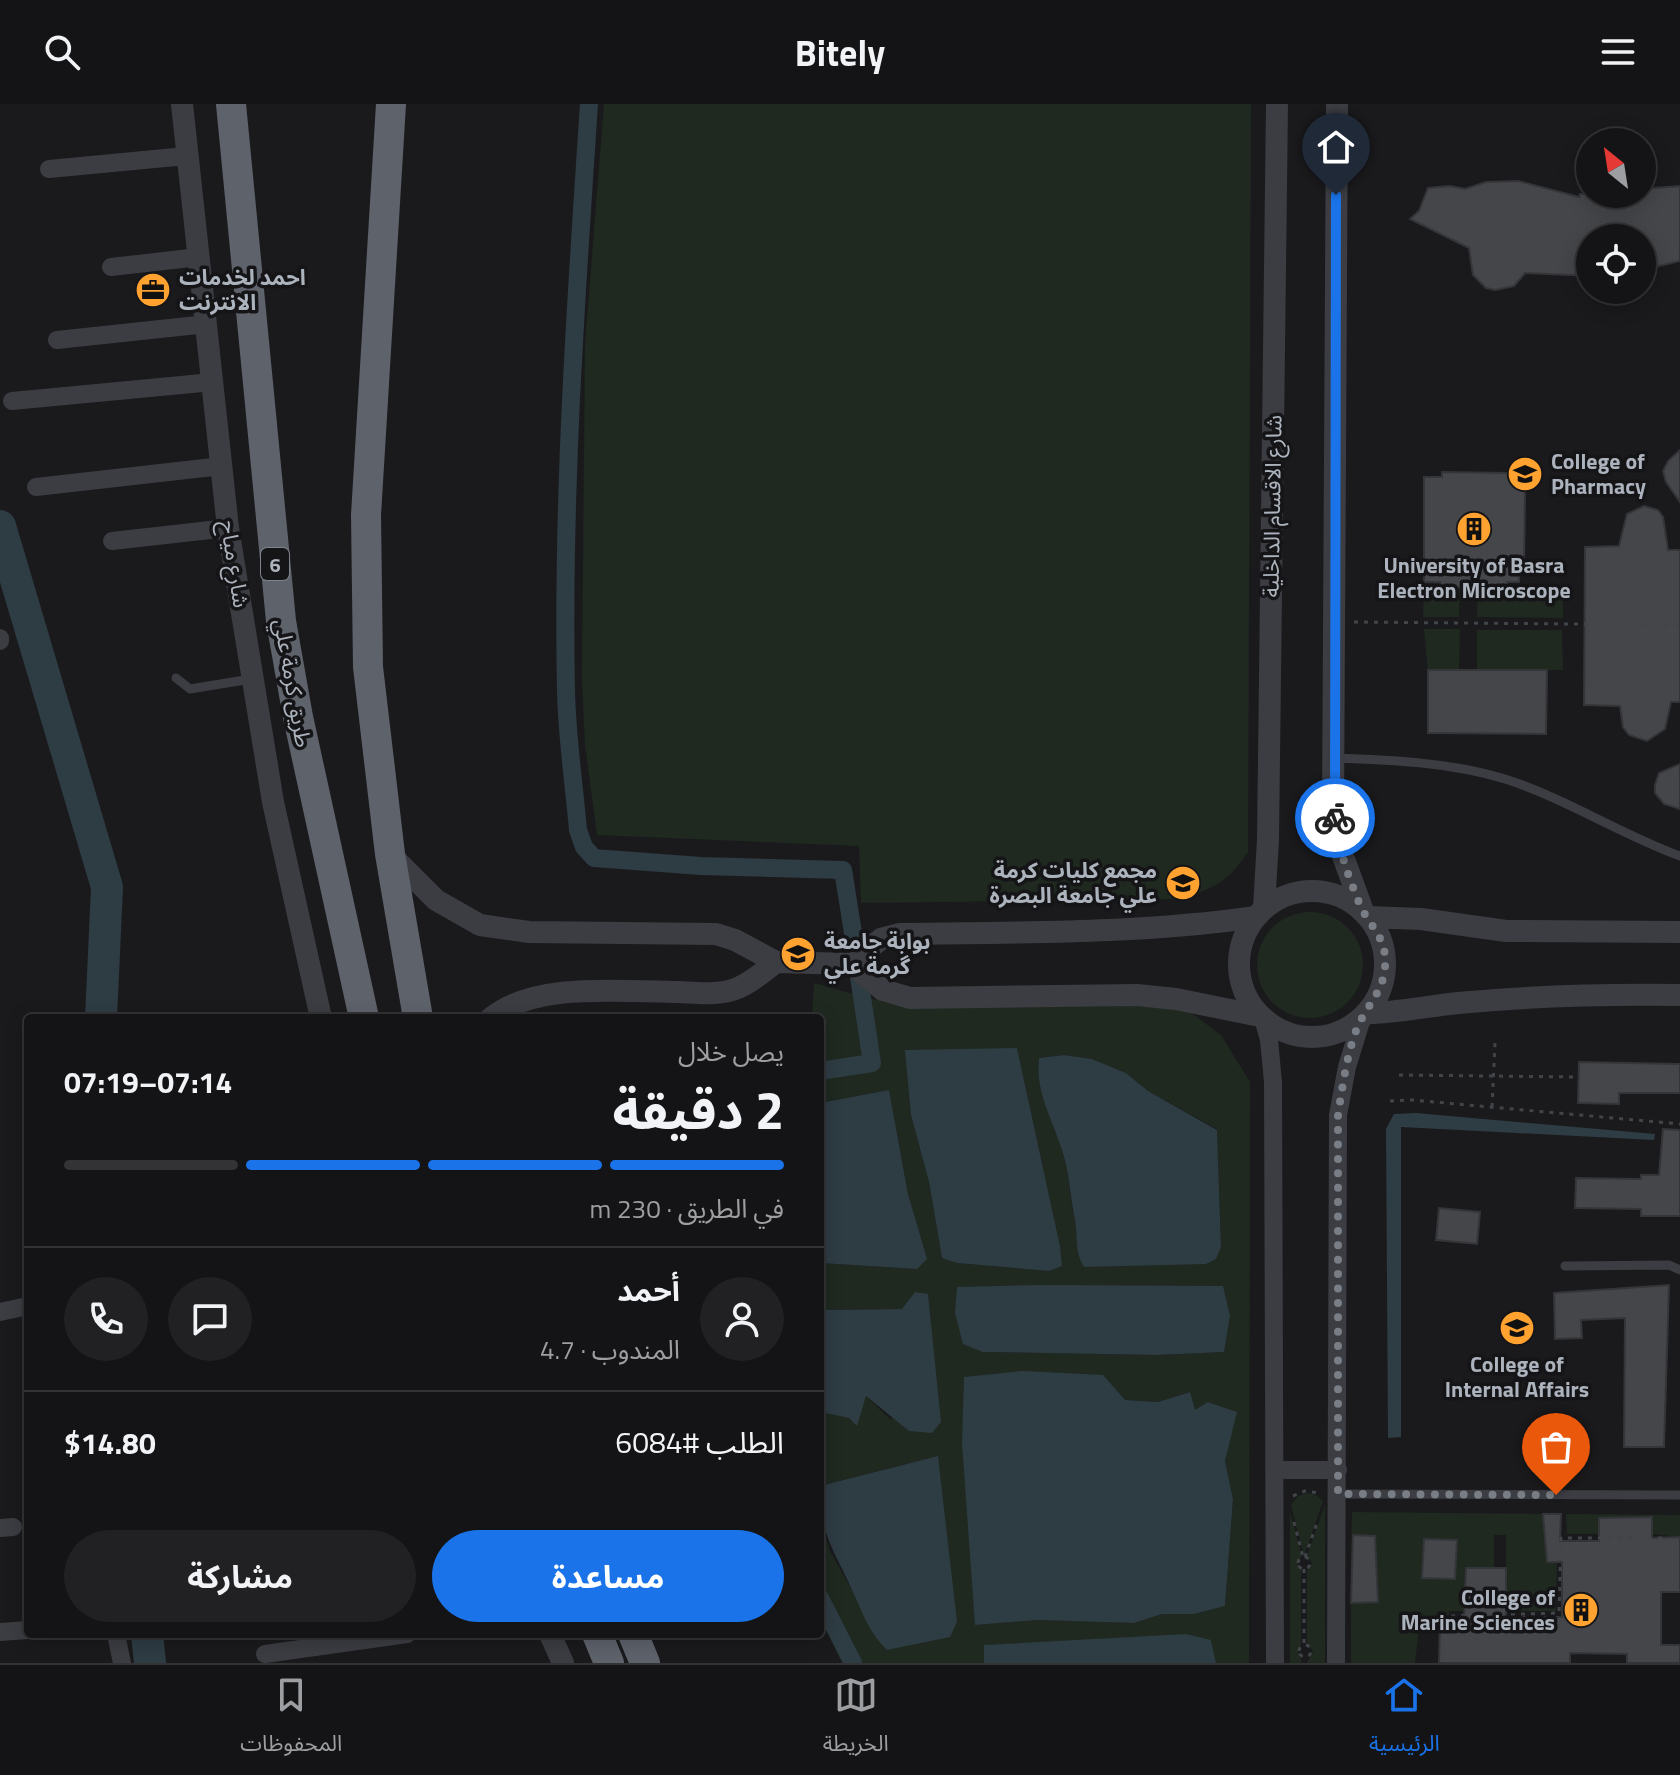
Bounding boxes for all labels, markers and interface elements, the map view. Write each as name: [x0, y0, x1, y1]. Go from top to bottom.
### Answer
text: Bitely: [795, 25, 885, 80]
icon: search: [40, 30, 84, 74]
icon: menu: [1596, 30, 1640, 74]
pin: [1302, 113, 1370, 195]
icon: home: [1314, 125, 1358, 169]
north arrow: [1576, 128, 1656, 208]
map controls: [1576, 128, 1656, 304]
button: locate: [1576, 224, 1656, 304]
place label: احمد لخدمات الانترنت: [179, 260, 306, 319]
office icon: احمد لخدمات الانترنت: [134, 271, 172, 309]
street label: شارع الاقسام الداخلية: [1253, 414, 1291, 598]
place label: College of Pharmacy: [1551, 444, 1646, 503]
school or university icon: College of Pharmacy: [1506, 455, 1544, 493]
building icon: University of Basra Electron Microscope: [1455, 510, 1493, 548]
street label: شارع مياح: [211, 518, 259, 610]
road number: 6: [261, 548, 289, 580]
place label: University of Basra Electron Microscope: [1377, 548, 1571, 607]
street label: طريق كرمة علي: [265, 616, 321, 750]
courier: [1295, 778, 1375, 858]
icon: bike: [1313, 796, 1357, 840]
place label: مجمع كليات كرمة علي جامعة البصرة: [989, 853, 1157, 913]
school or university icon: مجمع كليات كرمة علي جامعة البصرة: [1164, 864, 1202, 902]
place label: بوابة جامعة گرمة علي: [824, 924, 931, 984]
school or university icon: بوابة جامعة گرمة علي: [779, 935, 817, 973]
text: يصل خلال: [678, 1032, 784, 1071]
text: 07:14–07:19: [64, 1059, 232, 1105]
text: 2 دقيقة: [613, 1070, 784, 1149]
text: في الطريق · 230 m: [590, 1189, 784, 1228]
text: أحمد: [617, 1267, 680, 1313]
button: phone: [64, 1277, 148, 1361]
button: chat: [168, 1277, 252, 1361]
button: person: [700, 1277, 784, 1361]
school or university icon: College of Internal Affairs: [1498, 1309, 1536, 1347]
text: المندوب · 4.7: [540, 1330, 680, 1369]
place label: College of Internal Affairs: [1445, 1347, 1589, 1406]
pin: [1522, 1413, 1590, 1495]
text: الطلب #6084: [615, 1419, 784, 1465]
text: $14.80: [64, 1420, 156, 1466]
icon: bag: [1534, 1425, 1578, 1469]
button: مشاركة: [64, 1530, 416, 1622]
button: مساعدة: [432, 1530, 784, 1622]
place label: College of Marine Sciences: [1401, 1580, 1555, 1639]
building icon: College of Marine Sciences: [1562, 1591, 1600, 1629]
tab: المحفوظات: [240, 1673, 342, 1767]
tab: الخريطة: [823, 1673, 889, 1767]
tab: الرئيسية: [1369, 1673, 1440, 1767]

